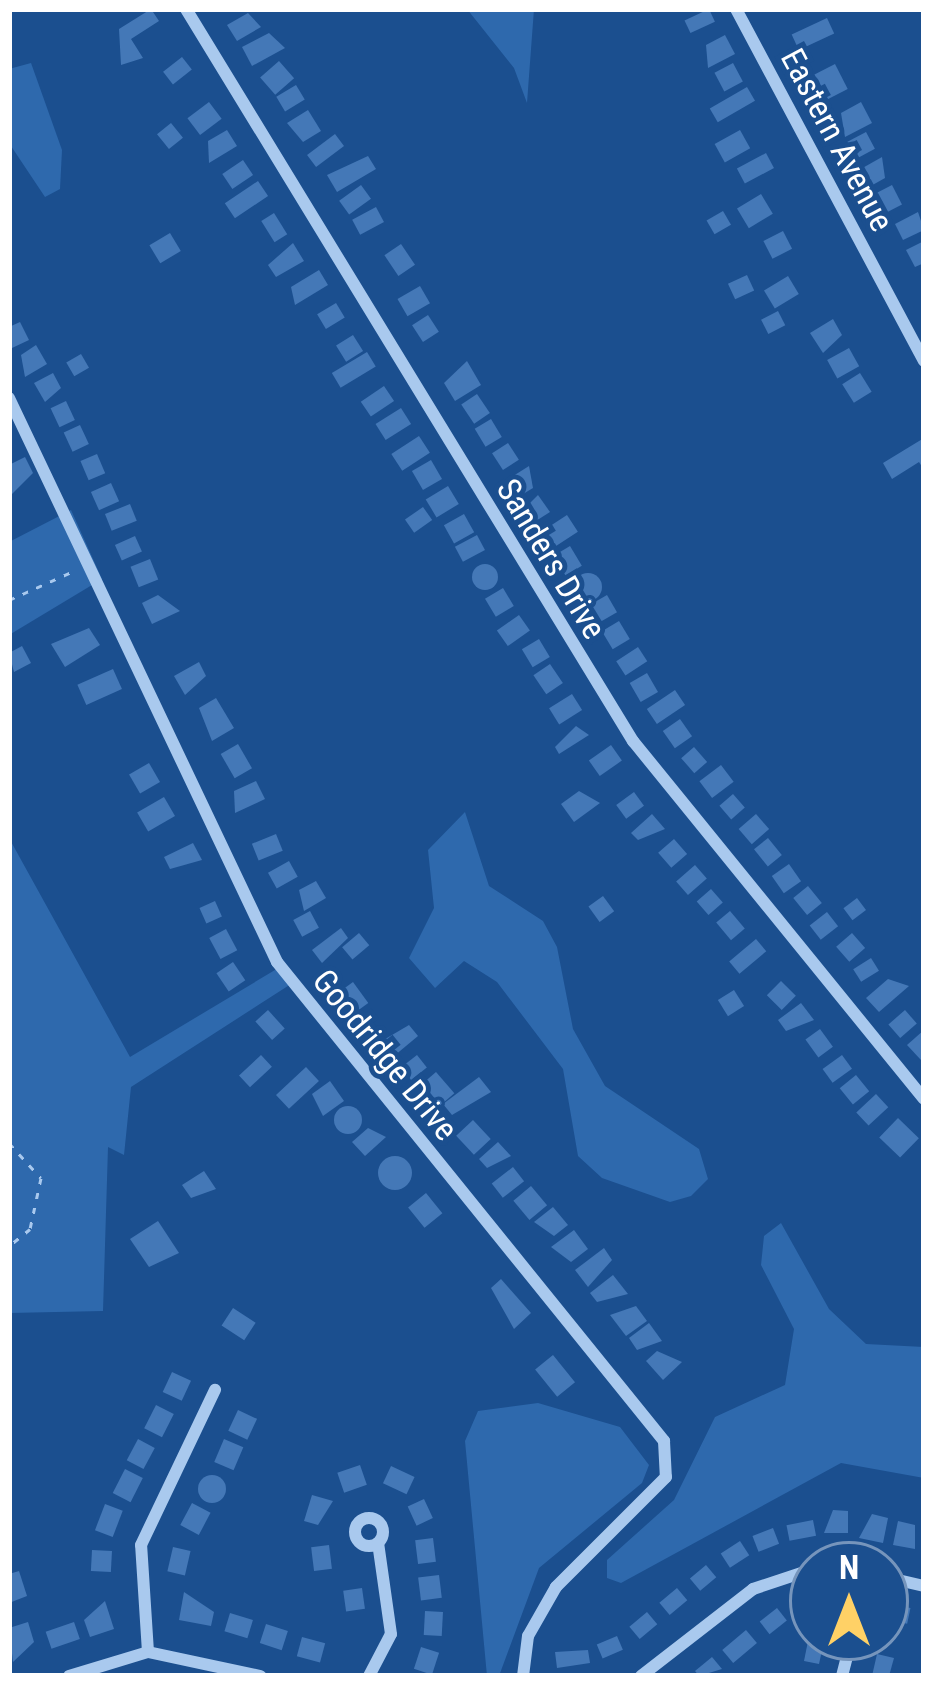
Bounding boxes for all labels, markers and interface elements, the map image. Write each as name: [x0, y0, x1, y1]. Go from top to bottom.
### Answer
street label: Eastern Avenue: [772, 42, 902, 238]
street label: Sanders Drive: [488, 472, 614, 646]
street label: Goodridge Drive: [304, 962, 466, 1148]
north arrow: [789, 1541, 909, 1661]
text: N: [839, 1548, 859, 1587]

